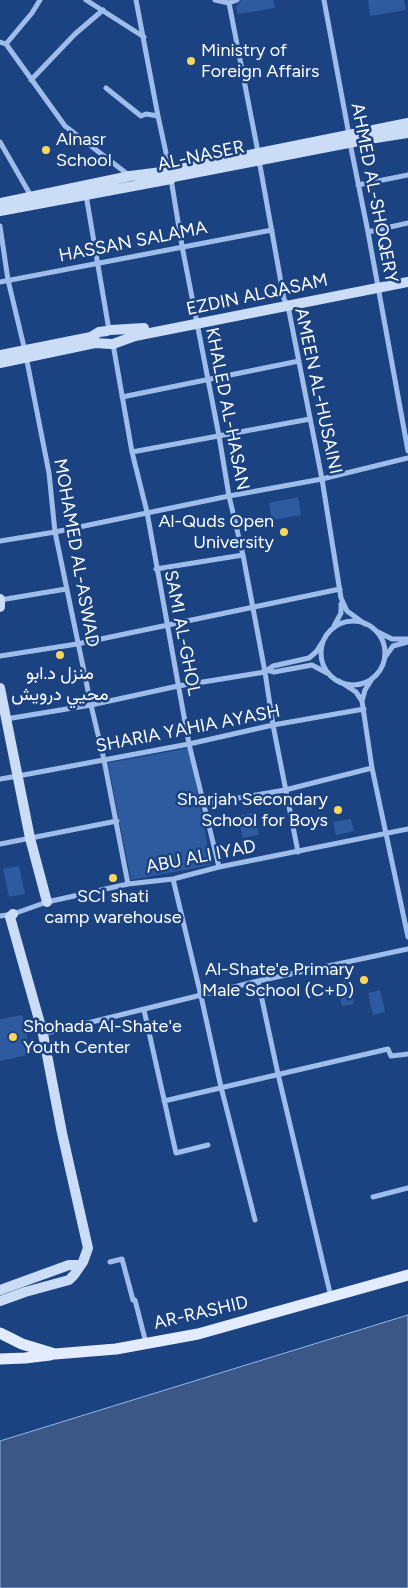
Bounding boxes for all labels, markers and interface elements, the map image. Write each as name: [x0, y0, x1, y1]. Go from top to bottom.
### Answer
place label: Ministry of Foreign Affairs: [201, 40, 319, 82]
marker: Ministry of Foreign Affairs: [185, 55, 197, 67]
street label: AHMED AL-SHOQERY: [346, 101, 402, 285]
place label: Alnasr School: [56, 129, 112, 172]
street label: AL-NASER: [156, 136, 246, 176]
marker: Alnasr School: [40, 144, 52, 156]
street label: HASSAN SALAMA: [57, 217, 209, 267]
street label: EZDIN ALQASAM: [184, 269, 330, 321]
street label: AMEEN AL-HUSAINI: [290, 306, 346, 476]
street label: KHALED AL-HASAN: [201, 326, 253, 492]
street label: MOHAMED AL-ASWAD: [49, 457, 103, 649]
place label: Al-Quds Open University: [158, 511, 274, 554]
marker: Al-Quds Open University: [278, 526, 290, 538]
street label: SAMI AL-GHOL: [159, 568, 205, 698]
marker: منزل د.ابو محيي درويش: [54, 649, 66, 661]
place label: منزل د.ابو محيي درويش: [11, 663, 109, 706]
street label: SHARIA YAHIA AYASH: [94, 701, 282, 757]
place label: Sharjah Secondary School for Boys: [177, 789, 328, 832]
marker: Sharjah Secondary School for Boys: [332, 804, 344, 816]
street label: ABU ALI IYAD: [144, 836, 258, 878]
marker: SCI shati camp warehouse: [107, 872, 119, 884]
place label: SCI shati camp warehouse: [44, 886, 182, 929]
place label: Al-Shate'e Primary Male School (C+D): [202, 959, 354, 1002]
marker: Al-Shate'e Primary Male School (C+D): [358, 974, 370, 986]
place label: Shohada Al-Shate'e Youth Center: [23, 1016, 182, 1058]
marker: Shohada Al-Shate'e Youth Center: [7, 1031, 19, 1043]
street label: AR-RASHID: [152, 1292, 250, 1334]

